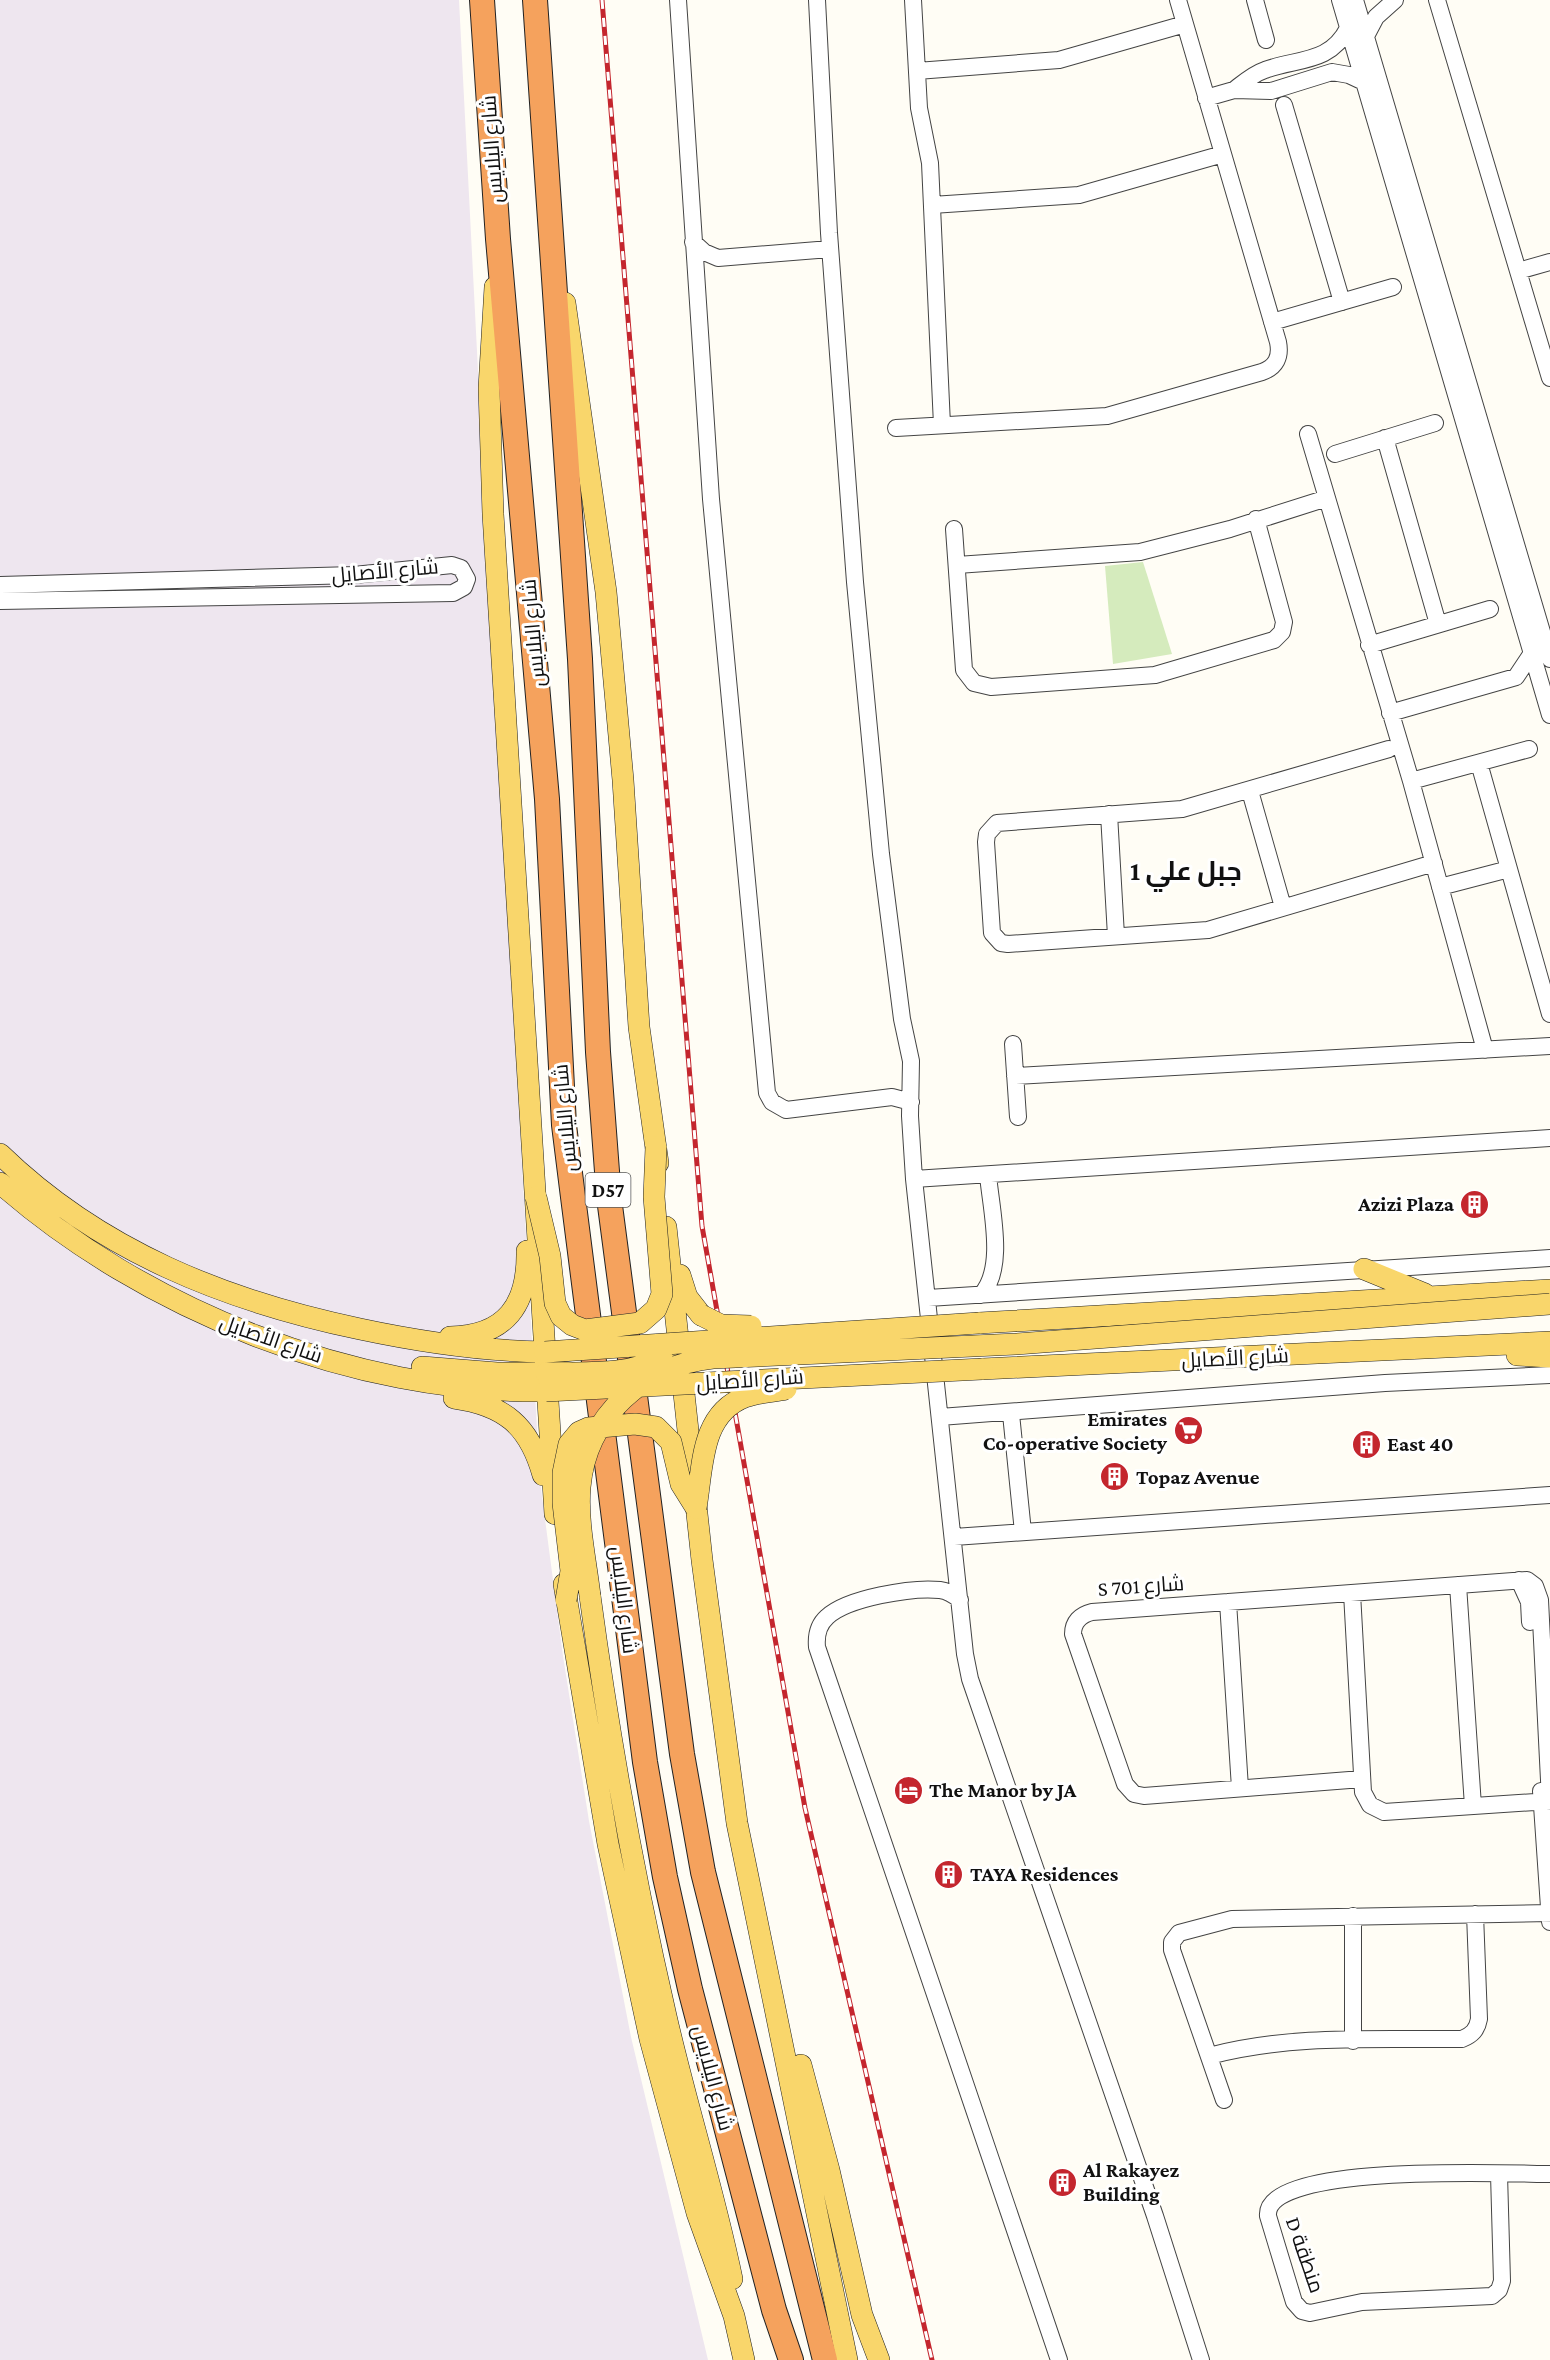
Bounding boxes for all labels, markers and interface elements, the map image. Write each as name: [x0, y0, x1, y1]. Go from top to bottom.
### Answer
street label: شارع اليلايس: [476, 94, 510, 204]
street label: شارع الأصايل: [330, 554, 440, 590]
street label: شارع اليلايس: [516, 578, 552, 688]
district label: جبل علي 1: [1130, 856, 1242, 893]
street label: شارع اليلايس: [548, 1063, 584, 1173]
road number: D57: [586, 1173, 630, 1207]
building icon: Azizi Plaza: [1459, 1188, 1491, 1220]
place label: Azizi Plaza: [1357, 1192, 1455, 1216]
street label: شارع الأصايل: [216, 1310, 326, 1370]
street label: شارع الأصايل: [1181, 1343, 1289, 1375]
street label: شارع الأصايل: [696, 1364, 805, 1398]
place label: Emirates Co-operative Society: [983, 1407, 1168, 1455]
supermarket icon: Emirates Co-operative Society: [1172, 1415, 1204, 1447]
building icon: East 40: [1350, 1428, 1382, 1460]
place label: East 40: [1387, 1432, 1453, 1456]
building icon: Topaz Avenue: [1099, 1461, 1131, 1493]
place label: Topaz Avenue: [1136, 1465, 1260, 1489]
street label: شارع اليلايس: [604, 1545, 642, 1655]
street label: S 701 شارع: [1097, 1571, 1185, 1603]
hotel icon: The Manor by JA: [892, 1774, 924, 1806]
place label: The Manor by JA: [929, 1778, 1077, 1802]
building icon: TAYA Residences: [933, 1858, 965, 1890]
place label: TAYA Residences: [970, 1862, 1119, 1886]
street label: شارع اليلايس: [685, 2023, 739, 2134]
place label: Al Rakayez Building: [1082, 2158, 1179, 2206]
building icon: Al Rakayez Building: [1046, 2166, 1078, 2198]
street label: D منطقة: [1281, 2214, 1329, 2296]

